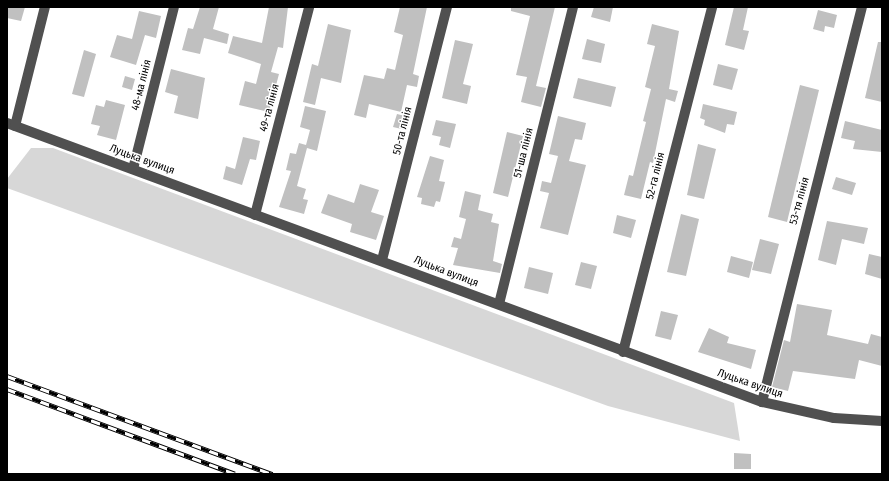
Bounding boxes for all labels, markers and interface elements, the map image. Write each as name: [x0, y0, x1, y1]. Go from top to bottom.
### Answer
street label: 48-ма лінія: [129, 58, 155, 112]
street label: 49-та лінія: [257, 83, 283, 133]
street label: 50-та лінія: [391, 106, 415, 156]
street label: 51-ша лінія: [511, 127, 537, 179]
street label: Луцька вулиця: [108, 142, 176, 178]
street label: 52-га лінія: [644, 151, 668, 201]
street label: 53-тя лінія: [787, 176, 813, 226]
street label: Луцька вулиця: [412, 254, 480, 290]
street label: Луцька вулиця: [716, 367, 784, 401]

